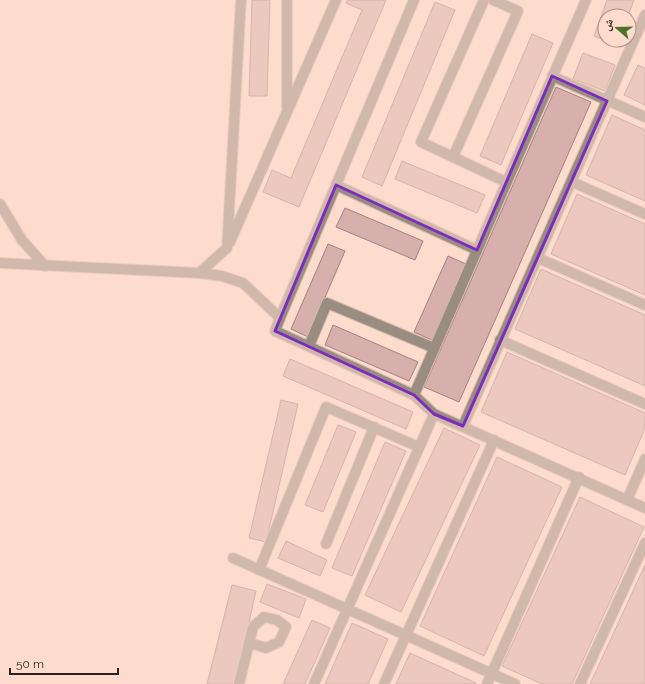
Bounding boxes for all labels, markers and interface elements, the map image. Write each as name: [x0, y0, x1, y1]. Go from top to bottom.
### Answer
north arrow: [597, 8, 637, 48]
text: ش: [600, 17, 617, 33]
scale bar: [10, 650, 118, 676]
text: 50 m: [16, 657, 44, 671]

